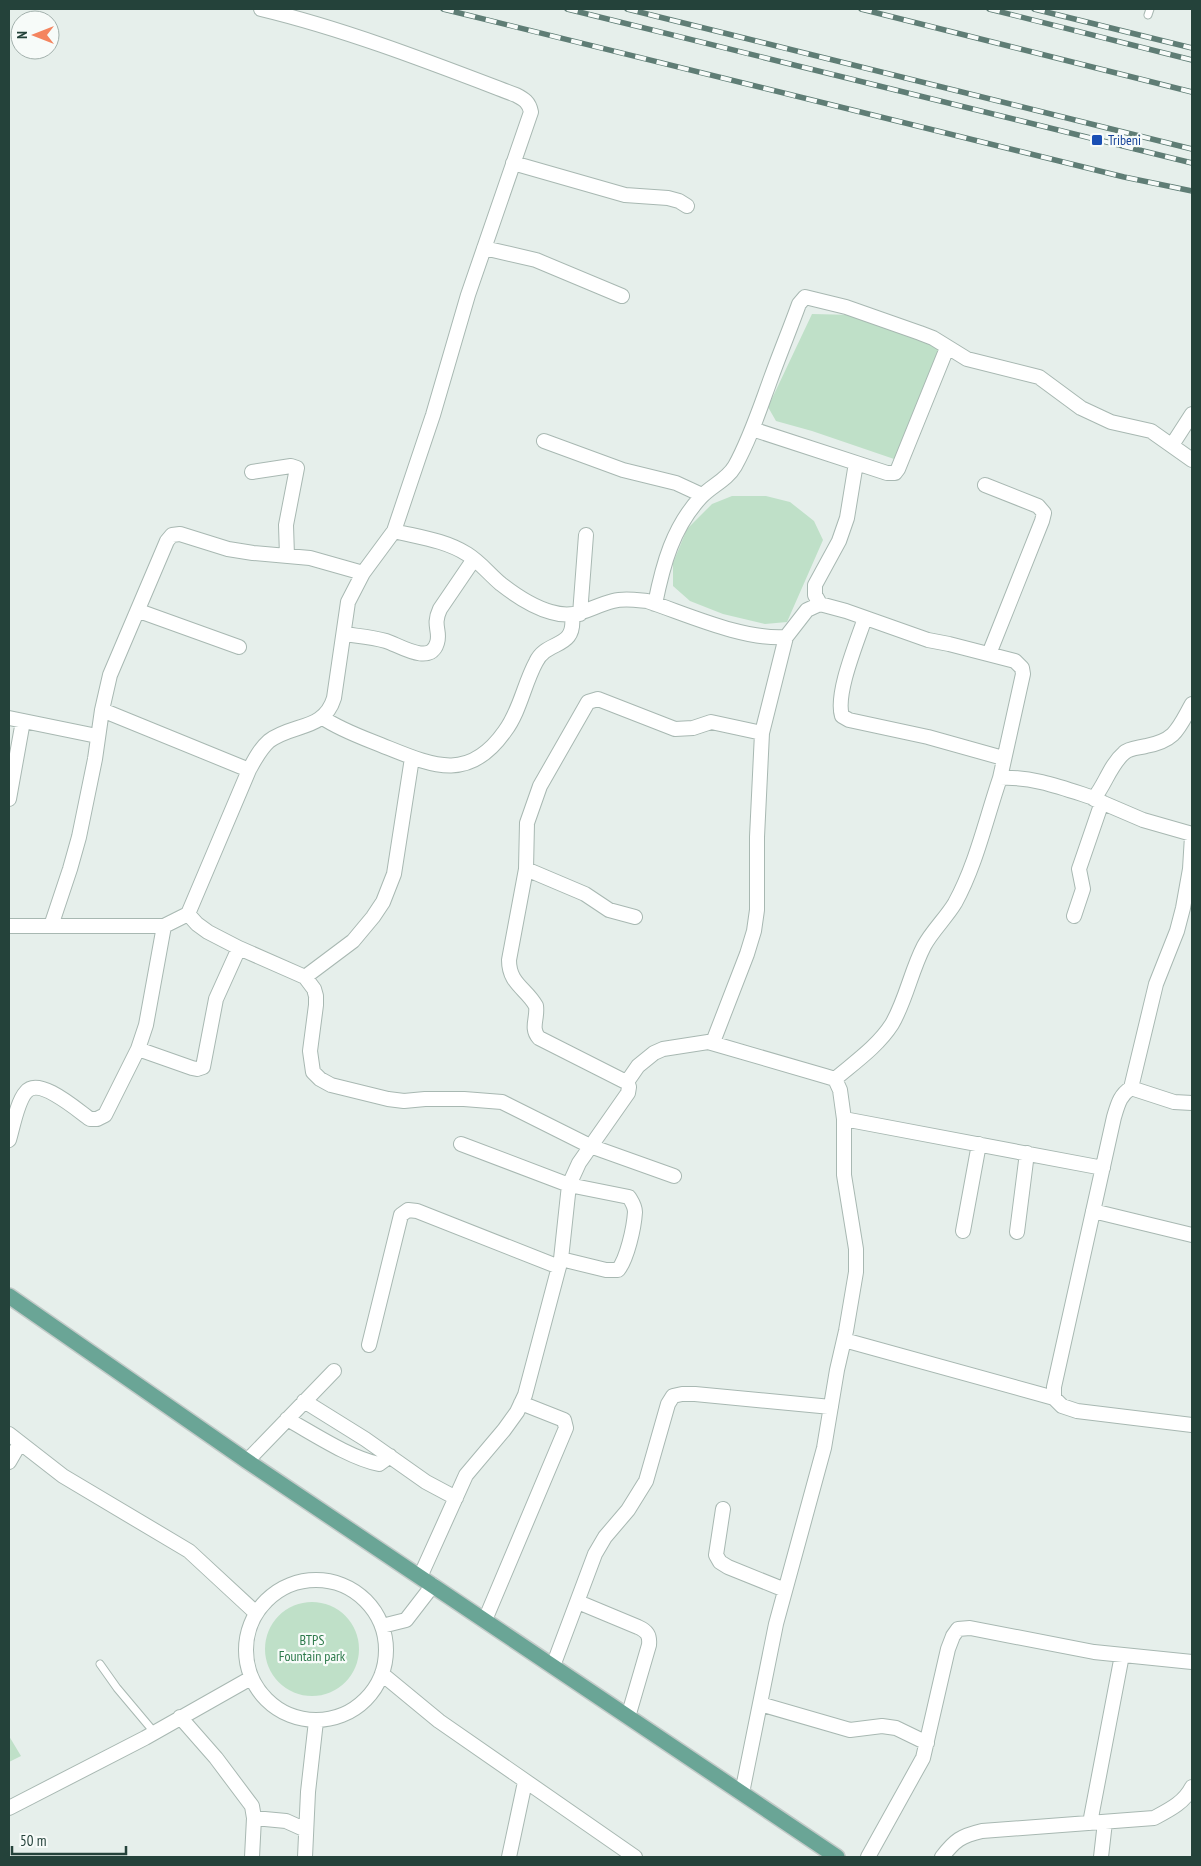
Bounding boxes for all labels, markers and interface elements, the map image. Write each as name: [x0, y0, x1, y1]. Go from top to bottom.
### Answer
north arrow: [10, 10, 60, 60]
text: N: [13, 31, 31, 39]
place label: Tribeni: [1108, 131, 1141, 149]
marker: Tribeni: [1090, 133, 1104, 147]
park label: BTPS Fountain park: [279, 1631, 346, 1665]
scale bar: [12, 1824, 126, 1856]
text: 50 m: [20, 1831, 46, 1850]

